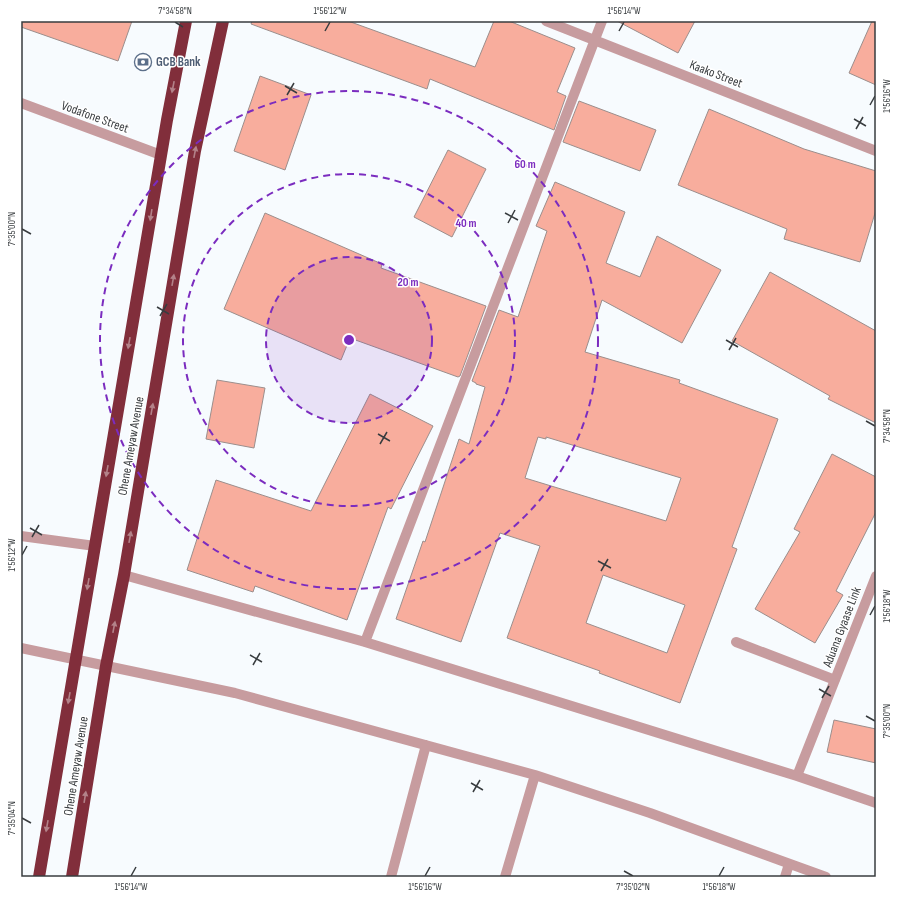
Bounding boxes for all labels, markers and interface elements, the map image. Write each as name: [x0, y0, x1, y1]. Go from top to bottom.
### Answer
text: 7°34'58"N: [158, 5, 192, 17]
text: 1°56'12"W: [313, 5, 347, 17]
text: 1°56'14"W: [607, 5, 641, 17]
bank icon: GCB Bank: [133, 52, 153, 72]
place label: GCB Bank: [156, 54, 201, 70]
street label: Kaako Street: [687, 57, 745, 91]
text: 1°56'16"W: [881, 79, 893, 113]
one-way arrow: [170, 81, 176, 93]
street label: Vodafone Street: [59, 97, 131, 137]
one-way arrow: [192, 146, 198, 158]
text: 60 m: [514, 157, 536, 172]
one-way arrow: [148, 209, 154, 221]
text: 7°35'00"N: [6, 212, 18, 246]
text: 40 m: [455, 216, 477, 231]
one-way arrow: [170, 274, 176, 287]
text: 20 m: [398, 275, 418, 290]
centre of rings: [342, 333, 356, 347]
one-way arrow: [126, 337, 132, 349]
street label: Ohene Ameyaw Avenue: [114, 395, 148, 497]
one-way arrow: [149, 403, 155, 415]
text: 7°34'58"N: [881, 409, 893, 443]
one-way arrow: [104, 465, 110, 477]
one-way arrow: [127, 531, 133, 543]
text: 1°56'12"W: [6, 538, 18, 572]
one-way arrow: [85, 578, 91, 590]
street label: Aduana Gyaase Link: [819, 585, 865, 670]
text: 1°56'18"W: [881, 589, 893, 623]
one-way arrow: [111, 621, 117, 633]
one-way arrow: [66, 692, 72, 704]
text: 7°35'00"N: [881, 704, 893, 738]
street label: Ohene Ameyaw Avenue: [60, 715, 92, 817]
one-way arrow: [82, 791, 88, 803]
text: 7°35'04"N: [6, 801, 18, 835]
one-way arrow: [44, 820, 50, 832]
text: 1°56'14"W: [114, 881, 148, 893]
text: 1°56'16"W: [408, 881, 442, 893]
text: 7°35'02"N: [616, 881, 650, 893]
text: 1°56'18"W: [702, 881, 736, 893]

